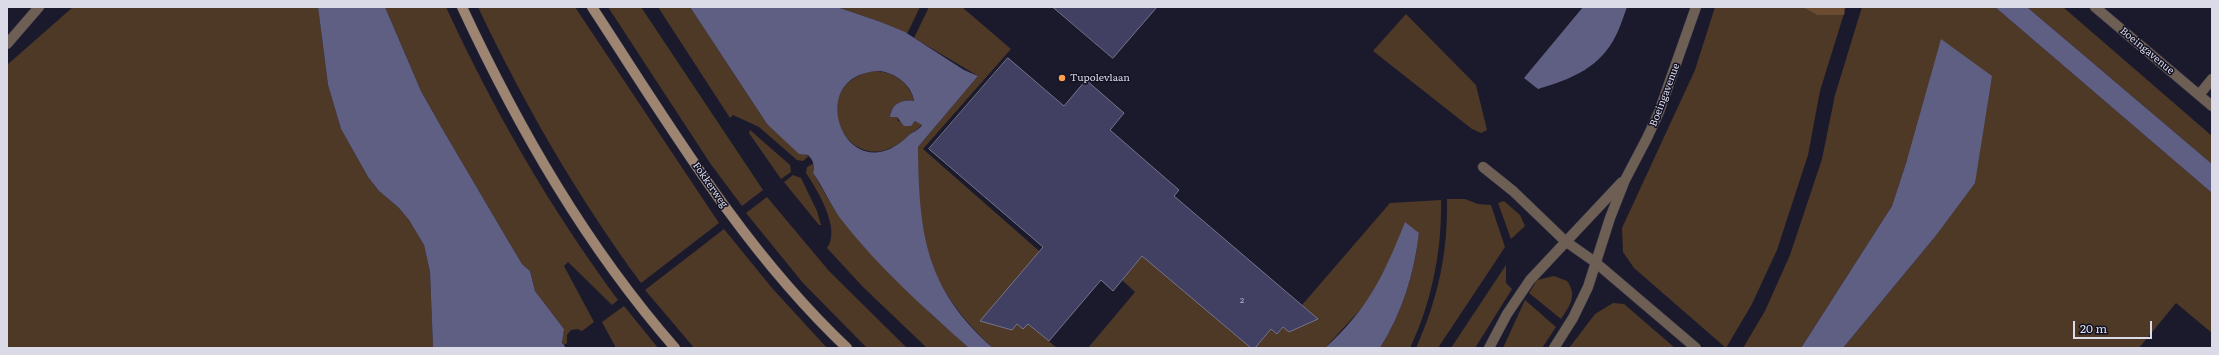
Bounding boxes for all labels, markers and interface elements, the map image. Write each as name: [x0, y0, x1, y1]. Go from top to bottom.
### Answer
street label: Boeingavenue: [2118, 25, 2176, 77]
street label: Boeingavenue: [1647, 62, 1683, 128]
place label: Tupolevlaan: [1070, 72, 1130, 84]
marker: Tupolevlaan: [1057, 73, 1067, 83]
street label: Fokkerweg: [690, 160, 730, 210]
house number: 2: [1240, 296, 1244, 306]
scale bar: [2075, 313, 2154, 339]
text: 20 m: [2080, 319, 2107, 337]

